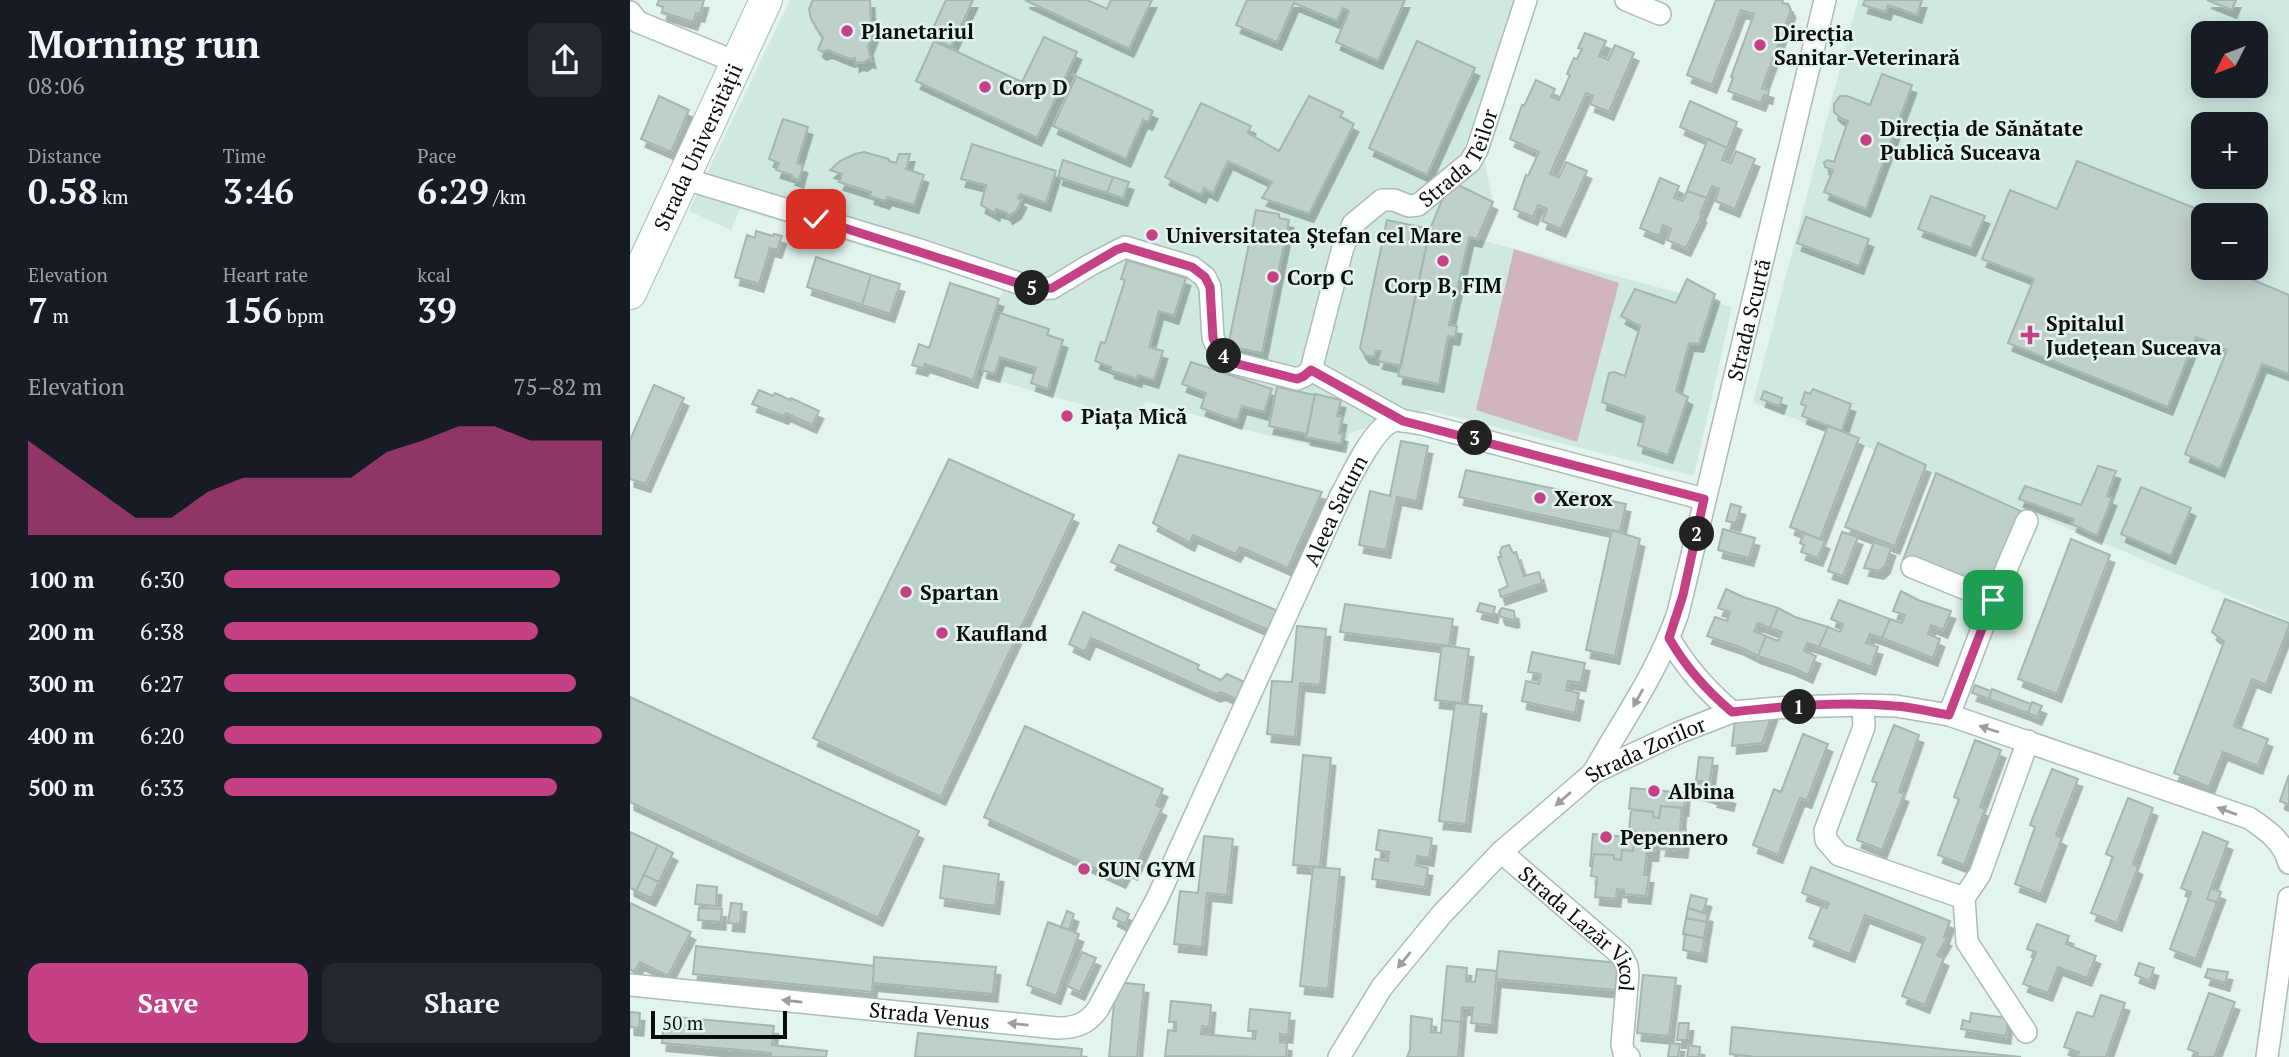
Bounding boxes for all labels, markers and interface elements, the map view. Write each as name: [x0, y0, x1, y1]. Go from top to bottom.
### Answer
place label: Planetariul: [861, 17, 974, 45]
text: Morning run: [28, 19, 260, 69]
place label: Direcția Sanitar-Veterinară: [1774, 19, 1960, 71]
north arrow: [2191, 21, 2268, 98]
map controls: [2191, 21, 2268, 280]
button: share: [528, 23, 602, 97]
marker: Planetariul: [839, 23, 855, 39]
marker: Direcția Sanitar-Veterinară: [1752, 37, 1768, 53]
street label: Strada Universității: [647, 59, 749, 235]
text: 08:06: [28, 70, 85, 101]
place label: Corp D: [999, 73, 1068, 101]
marker: Corp D: [977, 79, 993, 95]
street label: Strada Teilor: [1412, 105, 1503, 213]
button: +: [2191, 112, 2268, 189]
place label: Direcția de Sănătate Publică Suceava: [1880, 114, 2083, 166]
marker: Direcția de Sănătate Publică Suceava: [1858, 132, 1874, 148]
text: Distance: [28, 143, 101, 168]
text: Time: [223, 143, 266, 168]
text: Pace: [417, 143, 456, 168]
text: 0.58: [28, 168, 98, 214]
text: 3:46: [223, 168, 294, 214]
text: 6:29: [417, 168, 489, 214]
text: km: [98, 184, 129, 209]
text: /km: [489, 184, 526, 209]
pin: [786, 189, 846, 249]
icon: check: [797, 200, 835, 238]
button: −: [2191, 203, 2268, 280]
place label: Universitatea Ștefan cel Mare: [1166, 221, 1462, 249]
marker: Universitatea Ștefan cel Mare: [1144, 227, 1160, 243]
marker: Corp B, FIM: [1435, 253, 1451, 269]
street label: Strada Scurtă: [1720, 256, 1777, 384]
text: Elevation: [28, 262, 108, 287]
text: Heart rate: [223, 262, 308, 287]
text: kcal: [417, 262, 451, 287]
place label: Corp C: [1287, 263, 1354, 291]
marker: Corp C: [1265, 269, 1281, 285]
pin: 5: [1014, 270, 1050, 306]
place label: Corp B, FIM: [1384, 271, 1502, 299]
text: 5: [1026, 275, 1037, 300]
text: 7: [28, 287, 48, 333]
text: 156: [223, 287, 282, 333]
text: 39: [417, 287, 457, 333]
text: m: [48, 303, 69, 328]
text: bpm: [282, 303, 324, 328]
place label: Spitalul Județean Suceava: [2046, 309, 2222, 361]
marker: Spitalul Județean Suceava: [2020, 325, 2040, 345]
pin: 4: [1206, 338, 1242, 374]
text: 4: [1218, 343, 1229, 368]
text: Elevation: [28, 371, 125, 402]
text: 75–82 m: [513, 371, 602, 402]
place label: Piața Mică: [1081, 402, 1188, 430]
marker: Piața Mică: [1059, 408, 1075, 424]
pin: 3: [1458, 420, 1492, 456]
text: 3: [1469, 425, 1480, 450]
street label: Aleea Saturn: [1297, 449, 1374, 570]
place label: Xerox: [1554, 484, 1613, 512]
marker: Xerox: [1532, 490, 1548, 506]
pin: 2: [1680, 516, 1714, 552]
text: 2: [1691, 521, 1702, 546]
text: 100 m: [28, 564, 94, 595]
text: 6:30: [140, 564, 184, 595]
pin: [1963, 570, 2023, 630]
place label: Spartan: [920, 578, 999, 606]
icon: arrive: [1974, 581, 2012, 619]
marker: Spartan: [898, 584, 914, 600]
text: 200 m: [28, 616, 94, 647]
text: 6:38: [140, 616, 184, 647]
place label: Kaufland: [956, 619, 1048, 647]
marker: Kaufland: [934, 625, 950, 641]
text: 300 m: [28, 668, 94, 699]
text: 6:27: [140, 668, 184, 699]
one-way arrow: [1632, 689, 1644, 708]
pin: 1: [1782, 690, 1816, 724]
text: 1: [1793, 694, 1804, 719]
street label: Strada Zorilor: [1578, 710, 1709, 788]
text: 400 m: [28, 720, 94, 751]
text: 6:20: [140, 720, 184, 751]
one-way arrow: [1978, 723, 1999, 734]
text: 500 m: [28, 772, 94, 803]
text: 6:33: [140, 772, 184, 803]
place label: Albina: [1668, 777, 1735, 805]
marker: Albina: [1646, 783, 1662, 799]
one-way arrow: [1555, 791, 1572, 806]
one-way arrow: [2217, 805, 2238, 816]
place label: Pepennero: [1620, 823, 1728, 851]
marker: Pepennero: [1598, 829, 1614, 845]
place label: SUN GYM: [1098, 855, 1196, 883]
street label: Strada Lazăr Vicol: [1513, 859, 1642, 993]
marker: SUN GYM: [1076, 861, 1092, 877]
one-way arrow: [1397, 952, 1412, 969]
button: Save: [28, 963, 308, 1043]
button: Share: [322, 963, 602, 1043]
street label: Strada Venus: [868, 995, 991, 1035]
one-way arrow: [781, 996, 803, 1007]
scale bar: [651, 1008, 788, 1040]
text: 50 m: [662, 1010, 703, 1035]
one-way arrow: [1007, 1018, 1029, 1029]

